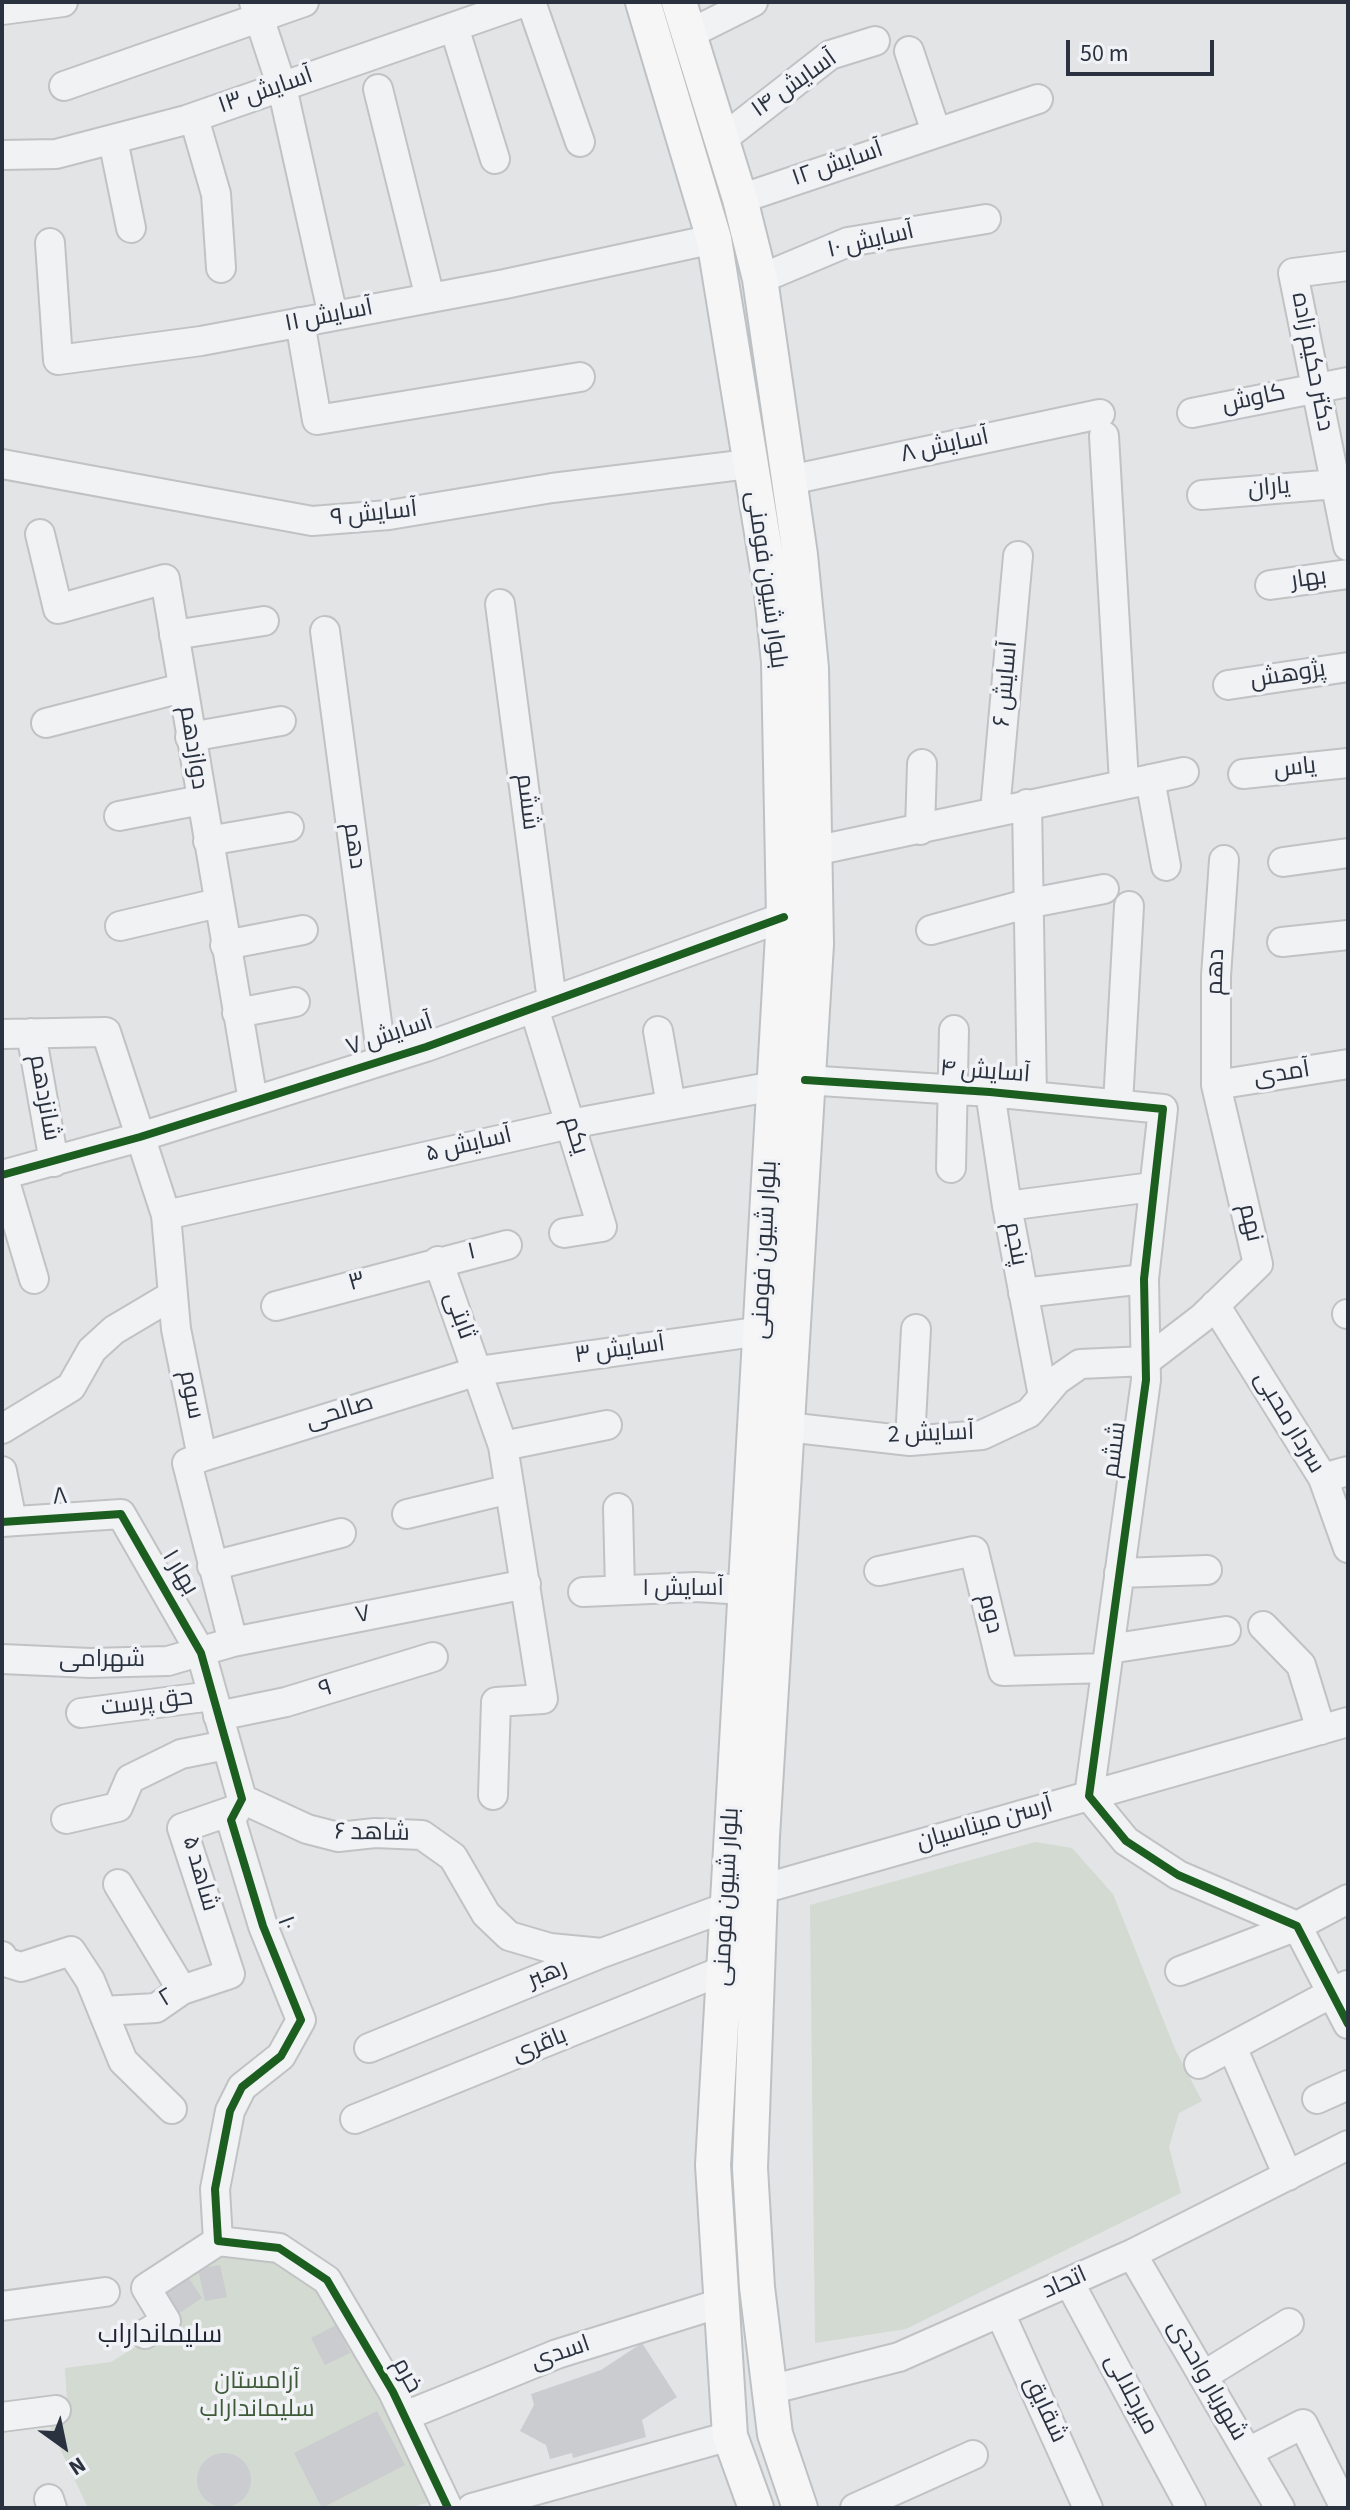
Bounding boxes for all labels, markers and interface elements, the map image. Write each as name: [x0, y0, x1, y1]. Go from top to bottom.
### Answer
scale bar: [1070, 24, 1218, 74]
text: 50 m: [1080, 36, 1129, 71]
street label: آسایش ۱۴: [747, 45, 843, 125]
street label: آسایش ۱۳: [215, 62, 317, 122]
street label: آسایش ۱۲: [789, 136, 887, 194]
street label: آسایش ‍۱۰: [825, 218, 917, 266]
street label: دکتر حکیم زاده: [1283, 290, 1339, 434]
street label: آسایش ۱۱: [282, 294, 376, 340]
street label: کاوش: [1220, 379, 1288, 421]
street label: آسایش ۸: [898, 424, 992, 470]
street label: یاران: [1247, 473, 1291, 505]
street label: بلوار شیون فومنی: [738, 489, 792, 671]
street label: آسایش ۹: [329, 496, 419, 534]
street label: بهار: [1289, 563, 1329, 597]
street label: آسایش ۶: [989, 640, 1025, 728]
street label: پژوهش: [1248, 656, 1328, 696]
street label: دوازدهم: [171, 704, 213, 792]
street label: یاس: [1272, 752, 1318, 786]
street label: ششم: [508, 772, 544, 832]
street label: دهم: [336, 821, 370, 871]
street label: دهم: [1202, 948, 1232, 996]
street label: آسایش ۷: [343, 1008, 437, 1064]
street label: شانزدهم: [21, 1053, 65, 1143]
street label: آسایش ۴: [939, 1055, 1031, 1091]
street label: آمدی: [1252, 1056, 1312, 1094]
street label: یکم: [555, 1114, 593, 1158]
street label: آسایش ۵: [423, 1122, 515, 1170]
street label: بلوار شیون فومنی: [747, 1160, 785, 1340]
street label: نهم: [1231, 1201, 1267, 1245]
street label: پنجم: [996, 1220, 1032, 1268]
street label: ۱: [465, 1238, 479, 1268]
street label: ۳: [345, 1267, 369, 1299]
street label: ثابتی: [436, 1288, 480, 1344]
street label: آسایش ۳: [573, 1330, 667, 1372]
street label: سردار محبی: [1246, 1367, 1330, 1479]
street label: سوم: [171, 1368, 209, 1422]
street label: صالحی: [303, 1389, 377, 1437]
street label: آسایش 2: [887, 1419, 975, 1451]
street label: ششم: [1098, 1420, 1134, 1480]
street label: ۸: [52, 1483, 68, 1513]
street label: بهار ۱: [154, 1545, 204, 1601]
street label: آسایش ۱: [642, 1576, 724, 1604]
street label: دوم: [970, 1591, 1008, 1637]
street label: ۷: [353, 1600, 373, 1632]
street label: شهرامی: [59, 1647, 145, 1675]
street label: ۹: [316, 1674, 336, 1706]
street label: حق پرست: [99, 1684, 195, 1724]
street label: آرسن میناسیان: [914, 1792, 1056, 1858]
street label: بلوار شیون فومنی: [709, 1807, 747, 1987]
street label: شاهد ۶: [334, 1819, 410, 1849]
street label: شاهد ۵: [175, 1833, 223, 1915]
street label: ۱۰: [269, 1913, 301, 1935]
street label: رهبر: [524, 1954, 572, 1996]
street label: ۲: [154, 1983, 180, 2015]
street label: باقری: [508, 2022, 572, 2070]
street label: اتحاد: [1038, 2261, 1092, 2307]
street label: شهریار واحدی: [1160, 2315, 1252, 2447]
district label: سلیمانداراب: [98, 2320, 222, 2352]
street label: اسدی: [528, 2331, 594, 2377]
street label: میرجلالی: [1097, 2350, 1163, 2440]
street label: خرم: [385, 2353, 427, 2399]
park label: آرامستان سلیمانداراب: [200, 2369, 314, 2425]
street label: شقایق: [1016, 2372, 1072, 2448]
north arrow: [24, 2406, 104, 2486]
text: N: [62, 2449, 92, 2484]

